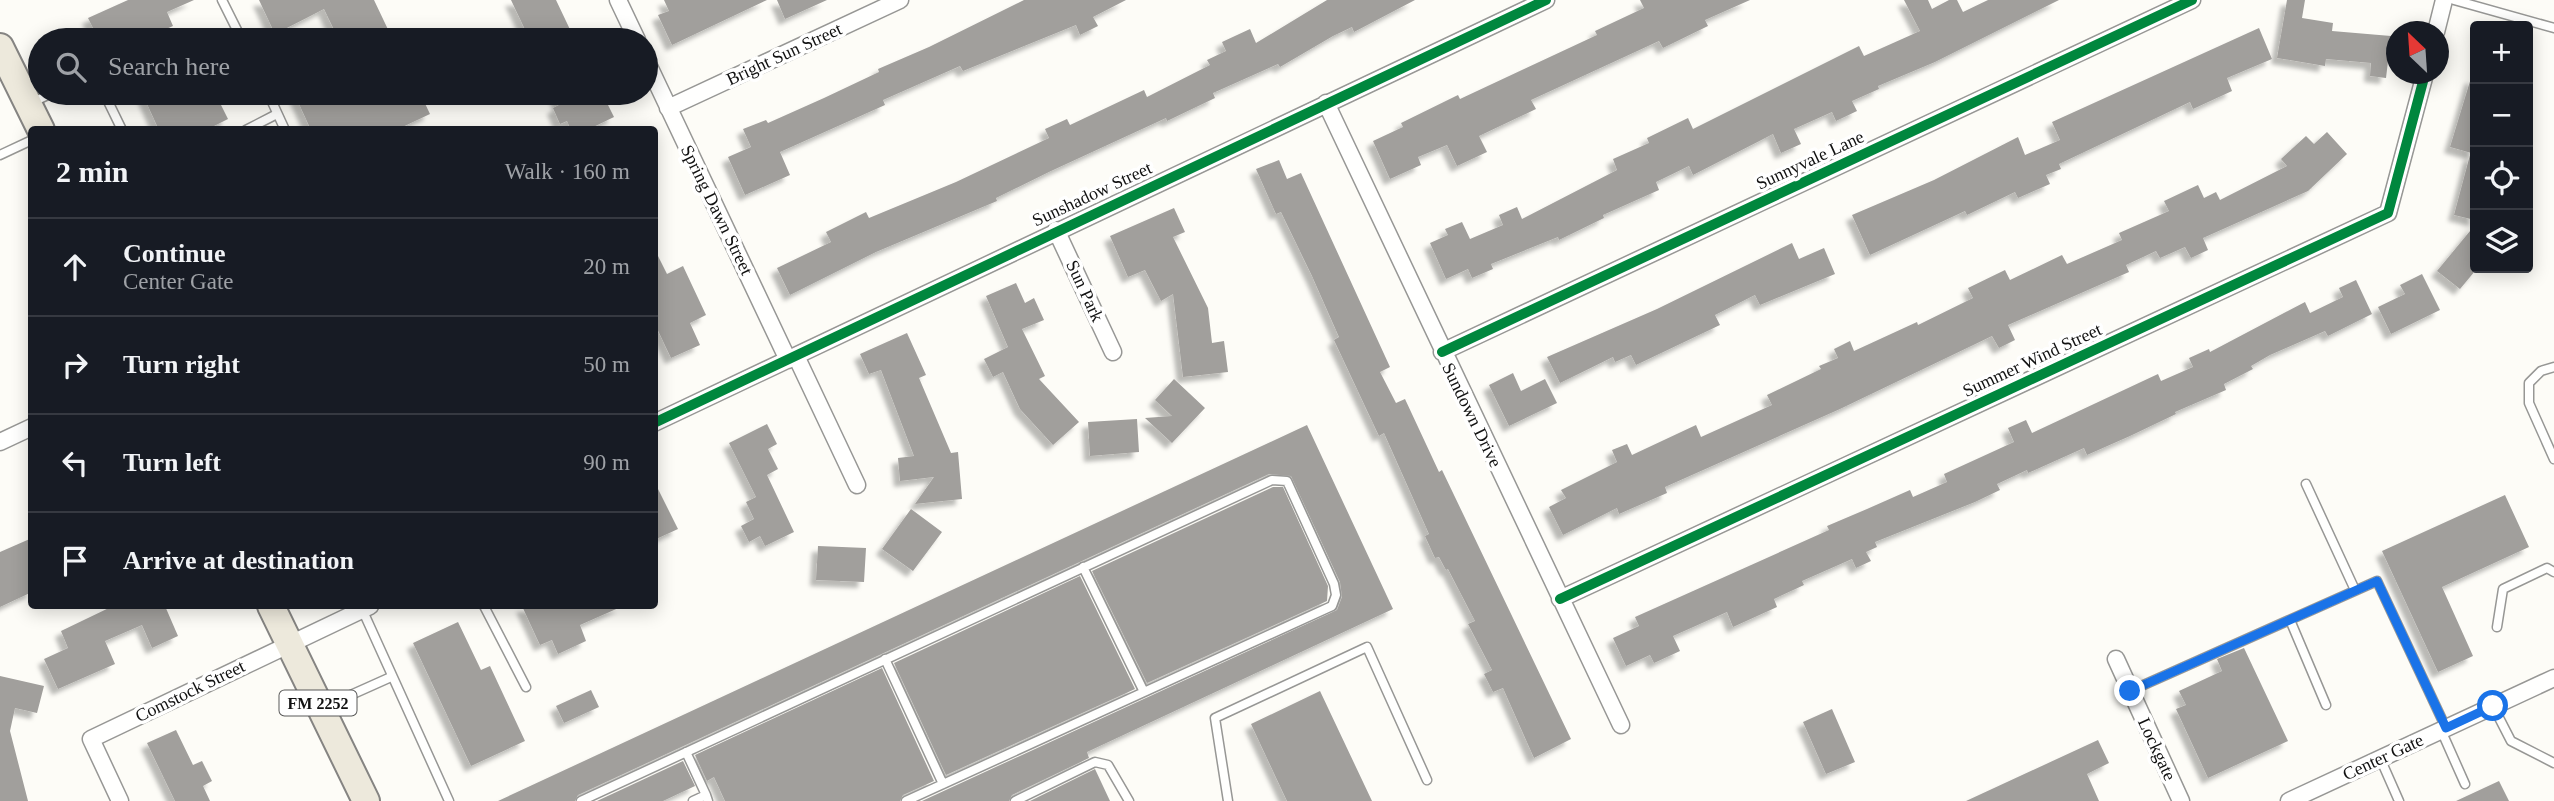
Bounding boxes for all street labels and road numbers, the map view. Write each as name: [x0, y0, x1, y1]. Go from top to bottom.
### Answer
street label: Bright Sun Street: [723, 19, 845, 89]
street label: Sunnyvale Lane: [1753, 126, 1867, 194]
street label: Spring Dawn Street: [677, 142, 757, 278]
street label: Sunshadow Street: [1029, 158, 1155, 230]
street label: Sun Park: [1062, 257, 1108, 325]
street label: Summer Wind Street: [1959, 319, 2105, 401]
street label: Sundown Drive: [1438, 360, 1506, 470]
street label: Comstock Street: [132, 656, 248, 726]
road number: FM 2252: [280, 690, 356, 716]
street label: Lockgate: [2134, 714, 2180, 784]
street label: Center Gate: [2340, 730, 2426, 784]

